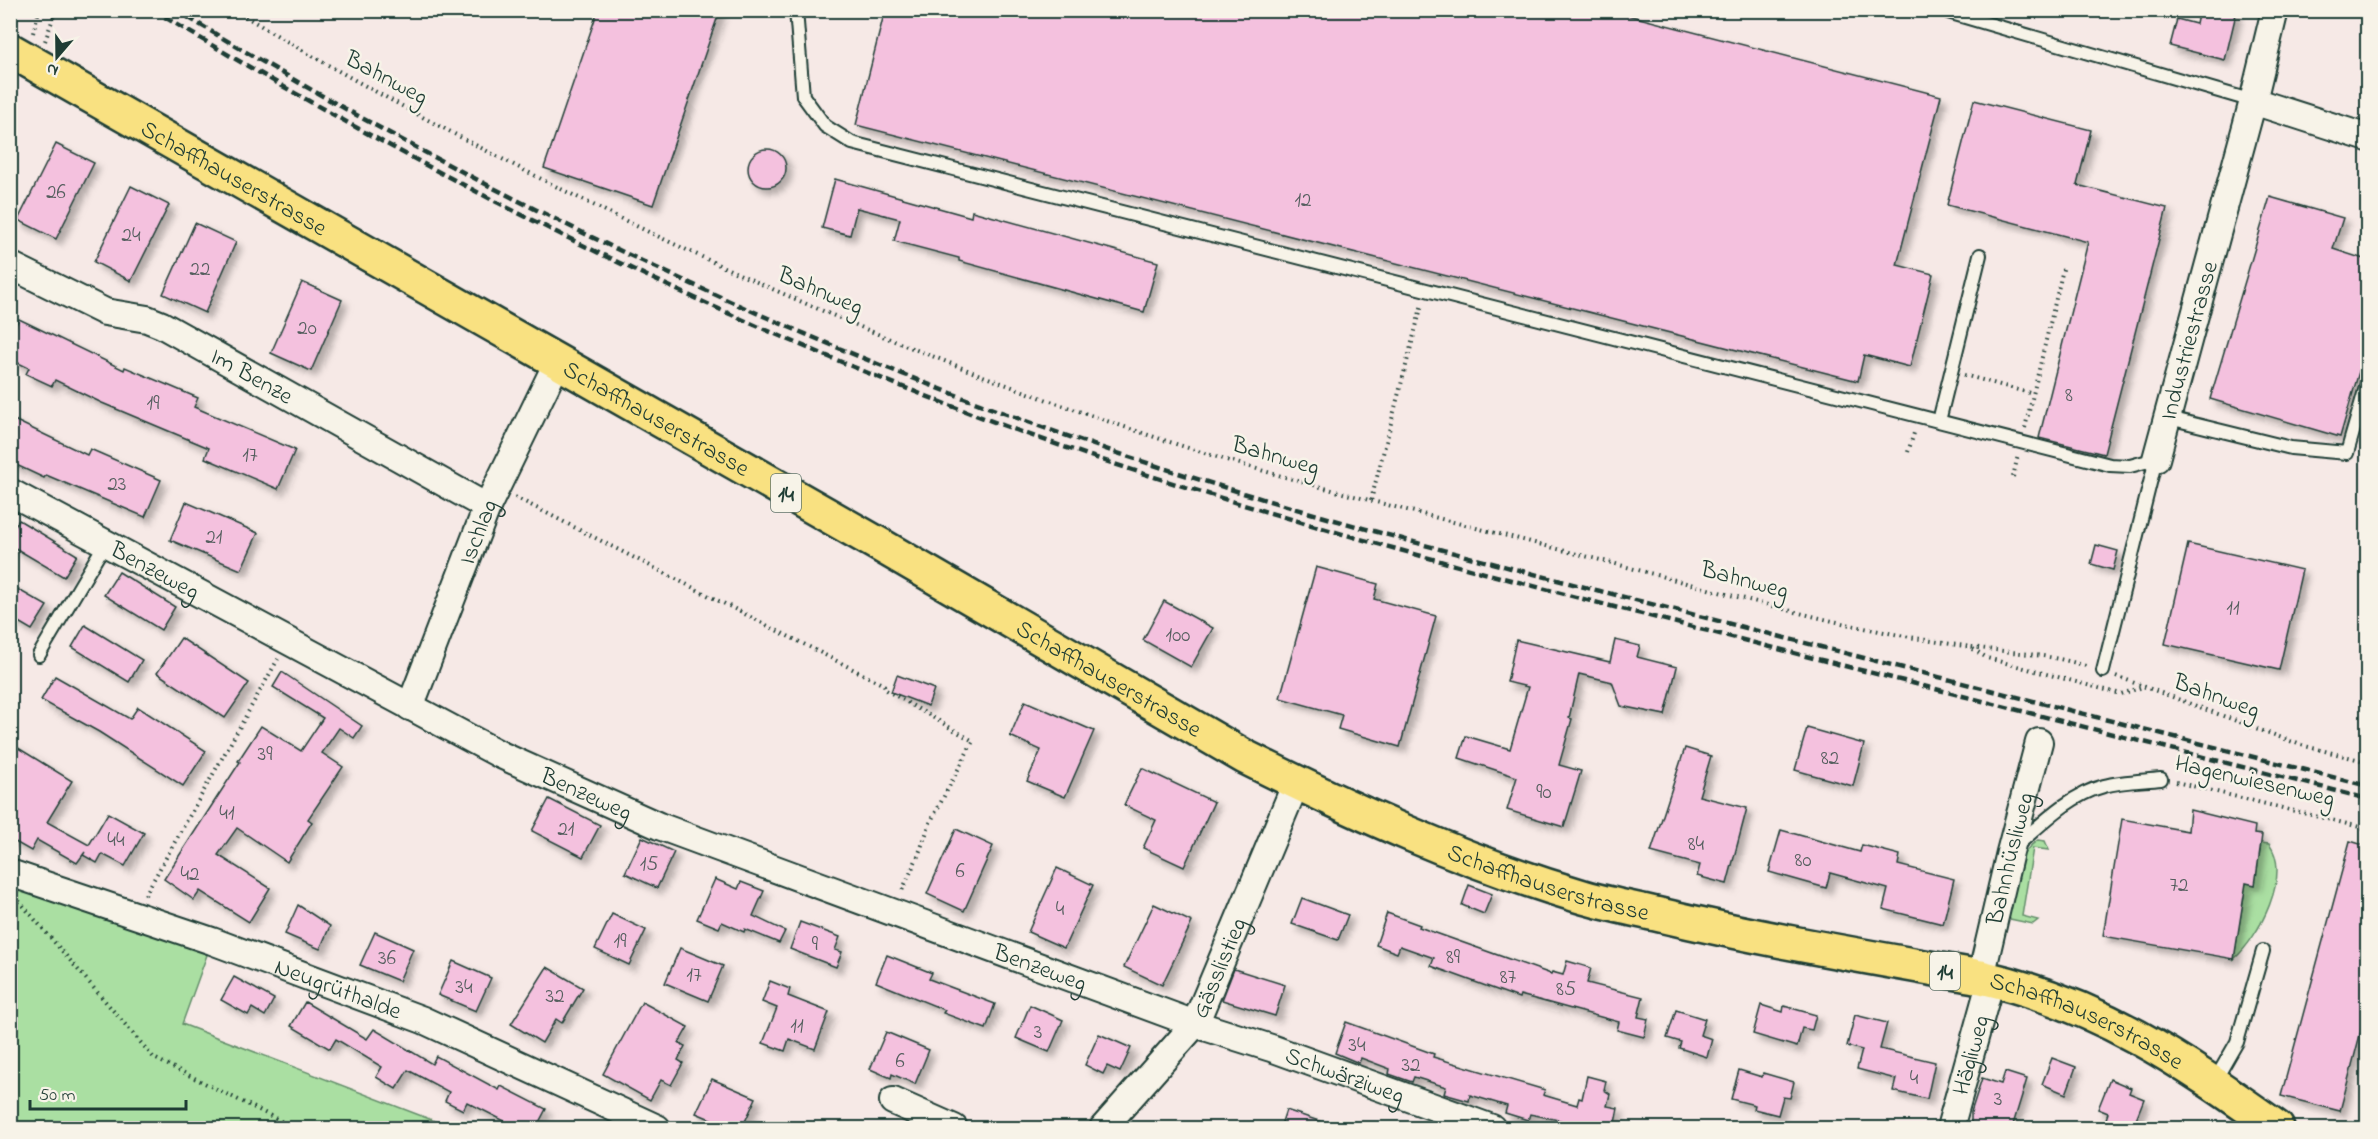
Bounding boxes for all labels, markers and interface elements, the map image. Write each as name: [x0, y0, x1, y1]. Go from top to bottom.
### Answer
north arrow: [27, 27, 87, 87]
street label: Bahnweg: [337, 42, 434, 116]
text: N: [43, 56, 62, 82]
street label: Schaffhauserstrasse: [133, 113, 333, 247]
house number: 26: [46, 178, 66, 208]
house number: 12: [1294, 186, 1312, 216]
house number: 24: [121, 221, 141, 251]
house number: 22: [190, 255, 210, 285]
street label: Industriestrasse: [2152, 257, 2229, 424]
street label: Bahnweg: [771, 258, 868, 326]
house number: 20: [297, 314, 317, 344]
street label: Im Benze: [203, 340, 299, 415]
street label: Schaffhauserstrasse: [556, 353, 755, 487]
house number: 8: [2065, 381, 2073, 411]
house number: 19: [147, 389, 160, 419]
street label: Bahnweg: [1226, 428, 1323, 487]
house number: 17: [242, 441, 258, 471]
house number: 23: [107, 470, 127, 500]
road number: 14: [771, 474, 801, 512]
street label: Ischlag: [451, 494, 508, 570]
house number: 21: [205, 523, 223, 553]
street label: Benzeweg: [102, 533, 205, 610]
street label: Bahnweg: [1696, 553, 1792, 610]
house number: 11: [2226, 594, 2240, 624]
street label: Schaffhauserstrasse: [1008, 612, 1208, 748]
house number: 100: [1166, 621, 1190, 651]
street label: Bahnweg: [2167, 665, 2264, 729]
house number: 39: [258, 740, 273, 770]
house number: 82: [1821, 744, 1839, 774]
street label: Hagenwiesenweg: [2171, 747, 2338, 818]
street label: Benzeweg: [533, 760, 637, 832]
house number: 90: [1536, 778, 1552, 808]
street label: Bahnhüsliweg: [1978, 789, 2045, 930]
house number: 41: [219, 799, 235, 829]
house number: 21: [557, 815, 575, 845]
house number: 44: [107, 826, 125, 856]
house number: 84: [1688, 830, 1705, 860]
street label: Schaffhauserstrasse: [1441, 836, 1652, 932]
house number: 80: [1795, 846, 1811, 876]
house number: 15: [640, 850, 658, 880]
house number: 6: [955, 857, 965, 887]
house number: 42: [180, 860, 200, 890]
house number: 72: [2169, 871, 2189, 901]
house number: 4: [1056, 895, 1065, 925]
street label: Gässlistieg: [1184, 913, 1258, 1024]
house number: 19: [614, 927, 627, 957]
house number: 9: [812, 930, 819, 960]
street label: Benzeweg: [987, 936, 1091, 1003]
house number: 89: [1446, 943, 1461, 973]
house number: 36: [378, 944, 396, 974]
street label: Neugrüthalde: [269, 951, 406, 1030]
road number: 14: [1930, 952, 1960, 990]
house number: 17: [686, 961, 702, 991]
house number: 87: [1500, 963, 1517, 993]
street label: Schaffhauserstrasse: [1985, 965, 2190, 1080]
house number: 34: [455, 973, 473, 1003]
house number: 85: [1556, 975, 1576, 1005]
house number: 32: [545, 982, 565, 1012]
street label: Hägliweg: [1945, 1011, 2000, 1099]
house number: 11: [790, 1012, 804, 1042]
house number: 3: [1034, 1018, 1042, 1048]
house number: 34: [1348, 1031, 1366, 1061]
street label: Schwärziweg: [1280, 1039, 1409, 1115]
house number: 6: [895, 1047, 905, 1077]
house number: 32: [1401, 1051, 1421, 1081]
house number: 4: [1910, 1064, 1919, 1094]
scale bar: [30, 1073, 186, 1111]
text: 50 m: [39, 1083, 76, 1109]
house number: 3: [1994, 1085, 2002, 1115]

